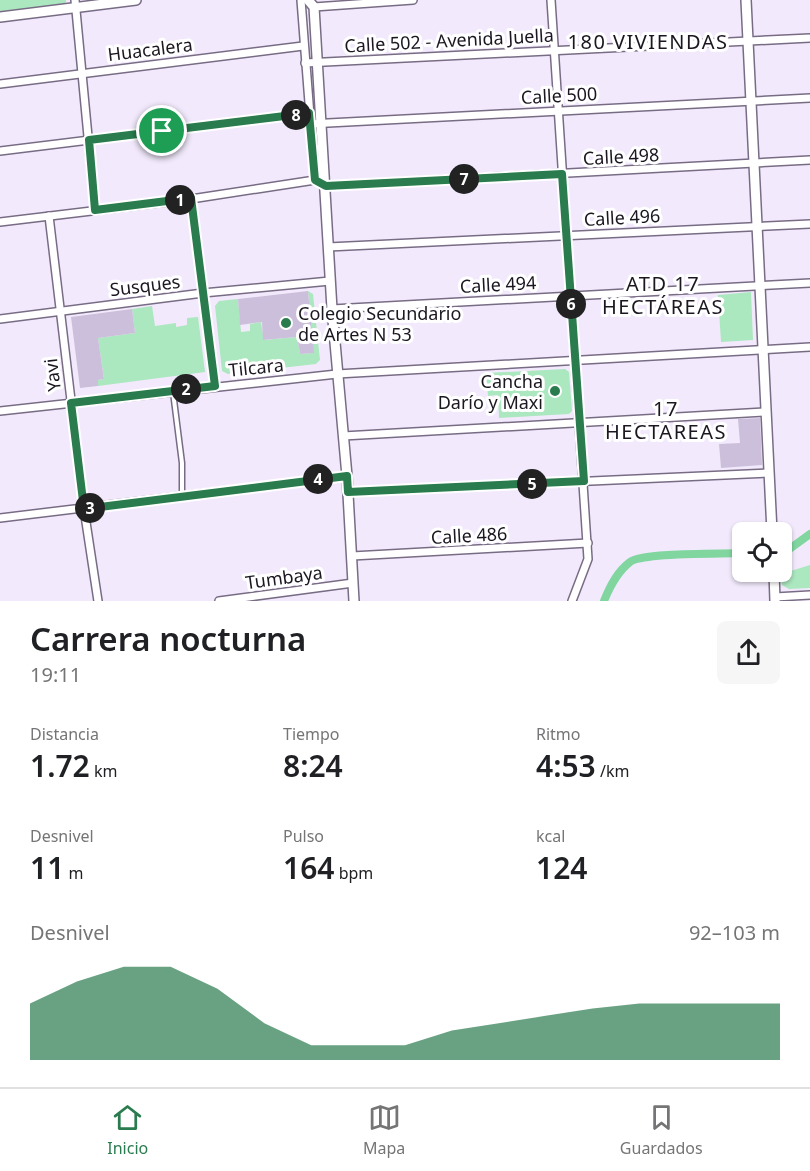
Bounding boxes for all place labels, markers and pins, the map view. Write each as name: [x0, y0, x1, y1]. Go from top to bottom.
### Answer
pin: 8: [281, 100, 311, 130]
pin: [136, 105, 187, 156]
pin: 7: [449, 164, 479, 194]
pin: 1: [165, 185, 195, 215]
pin: 6: [556, 289, 586, 319]
place label: Colegio Secundario de Artes N 53: [298, 301, 461, 346]
marker: Colegio Secundario de Artes N 53: [279, 316, 293, 330]
place label: Cancha Darío y Maxi: [438, 369, 543, 414]
pin: 2: [171, 374, 201, 404]
marker: Cancha Darío y Maxi: [548, 384, 562, 398]
pin: 4: [303, 464, 333, 494]
pin: 5: [517, 469, 547, 499]
pin: 3: [75, 493, 105, 523]

